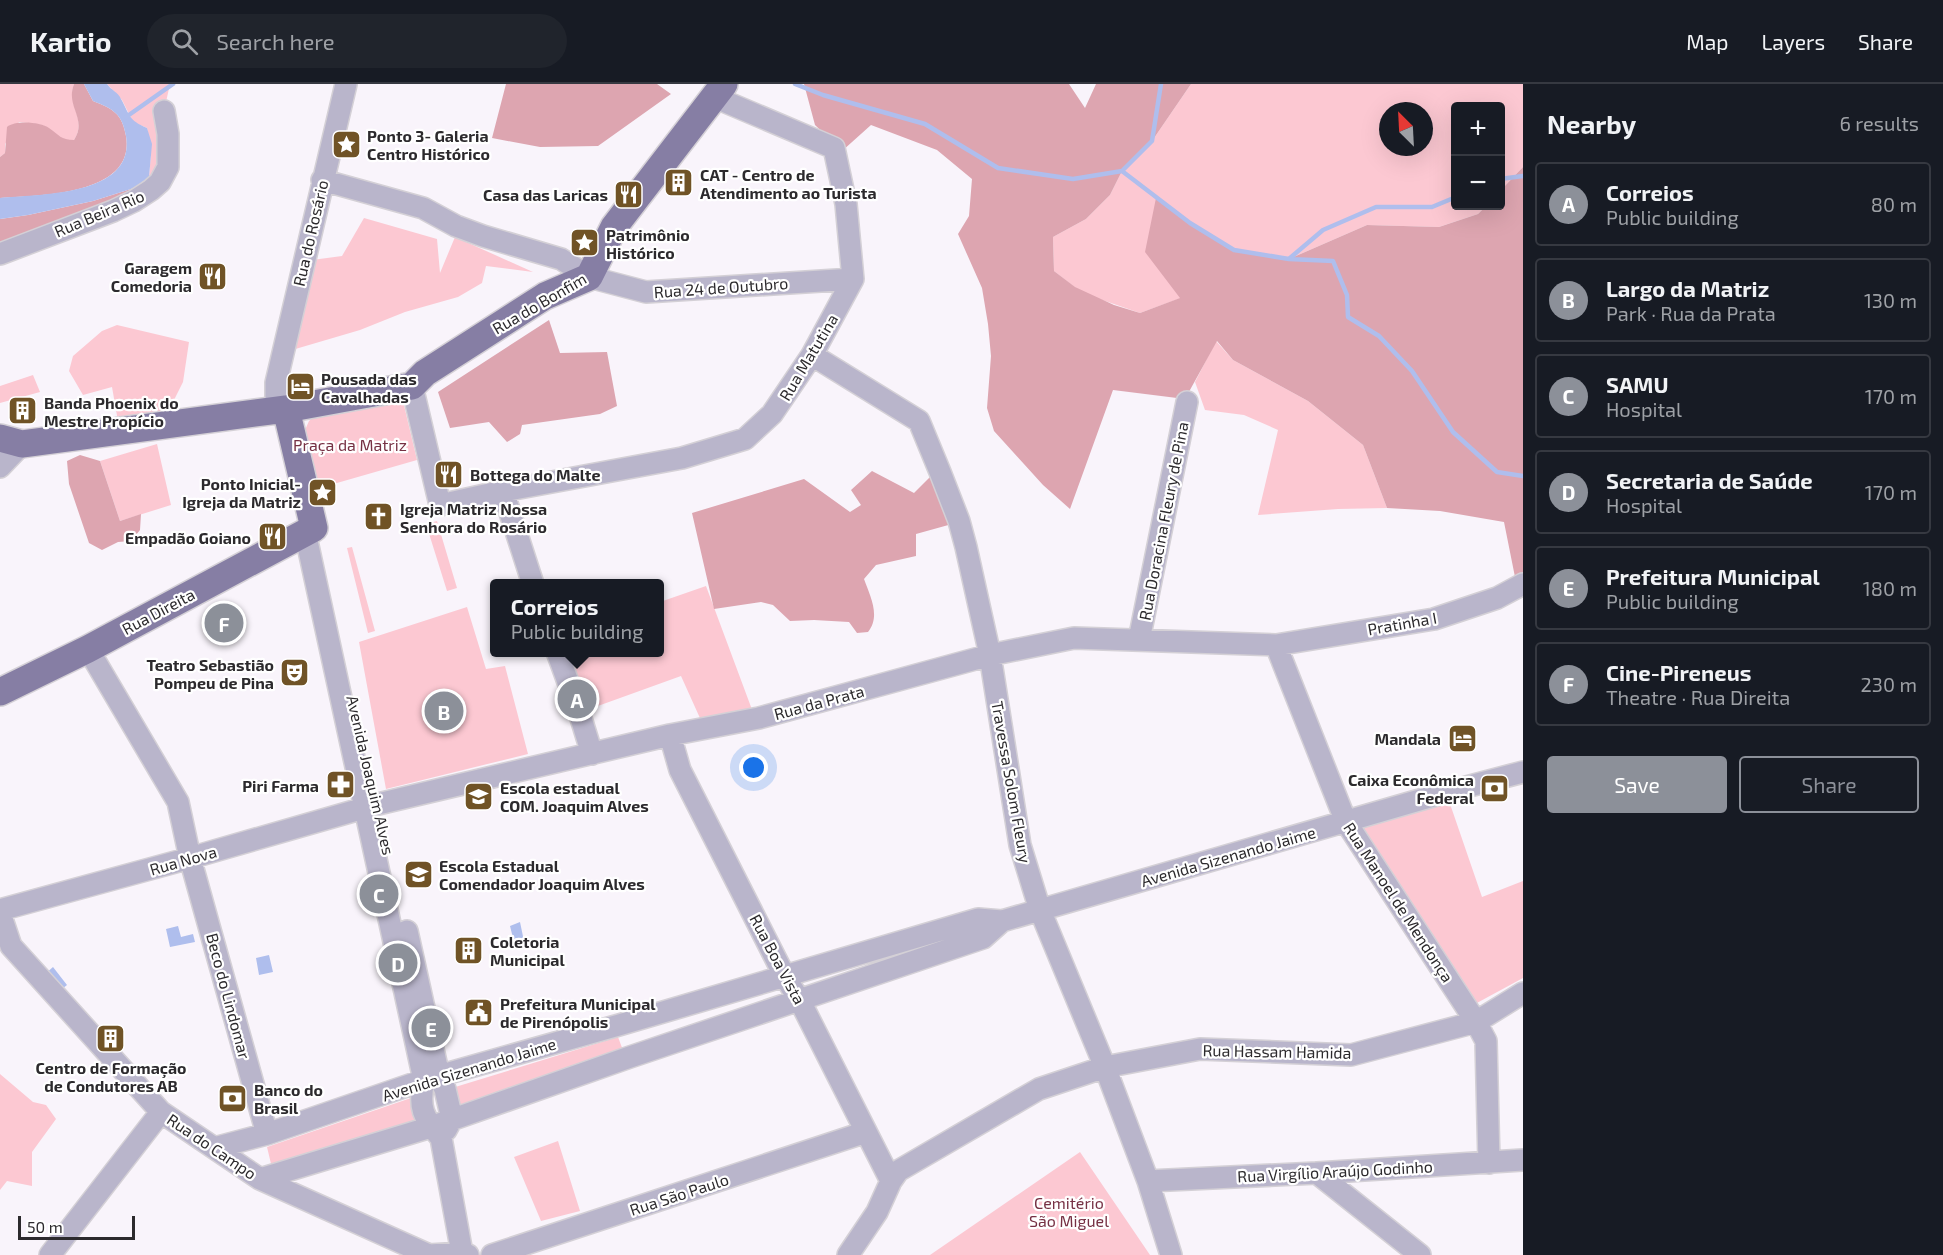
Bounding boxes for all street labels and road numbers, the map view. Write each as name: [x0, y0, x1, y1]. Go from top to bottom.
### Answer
street label: Rua do Rosário: [289, 178, 331, 288]
street label: Rua Beira Rio: [51, 186, 147, 240]
street label: Rua do Bonfim: [489, 268, 589, 338]
street label: Rua 24 de Outubro: [653, 273, 789, 301]
street label: Rua Matutina: [775, 310, 841, 404]
street label: Rua Doracina Fleury de Pina: [1134, 420, 1192, 622]
street label: Rua Direita: [118, 584, 198, 638]
street label: Pratinha I: [1366, 608, 1438, 638]
street label: Rua da Prata: [772, 681, 866, 723]
street label: Avenida Joaquim Alves: [343, 693, 399, 857]
street label: Travessa Solom Fleury: [988, 700, 1036, 865]
street label: Rua Manoel de Mendonça: [1339, 819, 1458, 986]
street label: Avenida Sizenando Jaime: [1138, 822, 1318, 890]
street label: Rua Nova: [147, 841, 219, 879]
street label: Rua Boa Vista: [746, 911, 810, 1007]
street label: Beco do Lindomar: [203, 931, 255, 1062]
street label: Avenida Sizenando Jaime: [380, 1033, 558, 1105]
street label: Rua Hassam Hamida: [1202, 1040, 1352, 1062]
street label: Rua do Campo: [164, 1109, 260, 1183]
street label: Rua Virgílio Araújo Godinho: [1237, 1156, 1433, 1187]
street label: Rua São Paulo: [627, 1169, 731, 1219]

